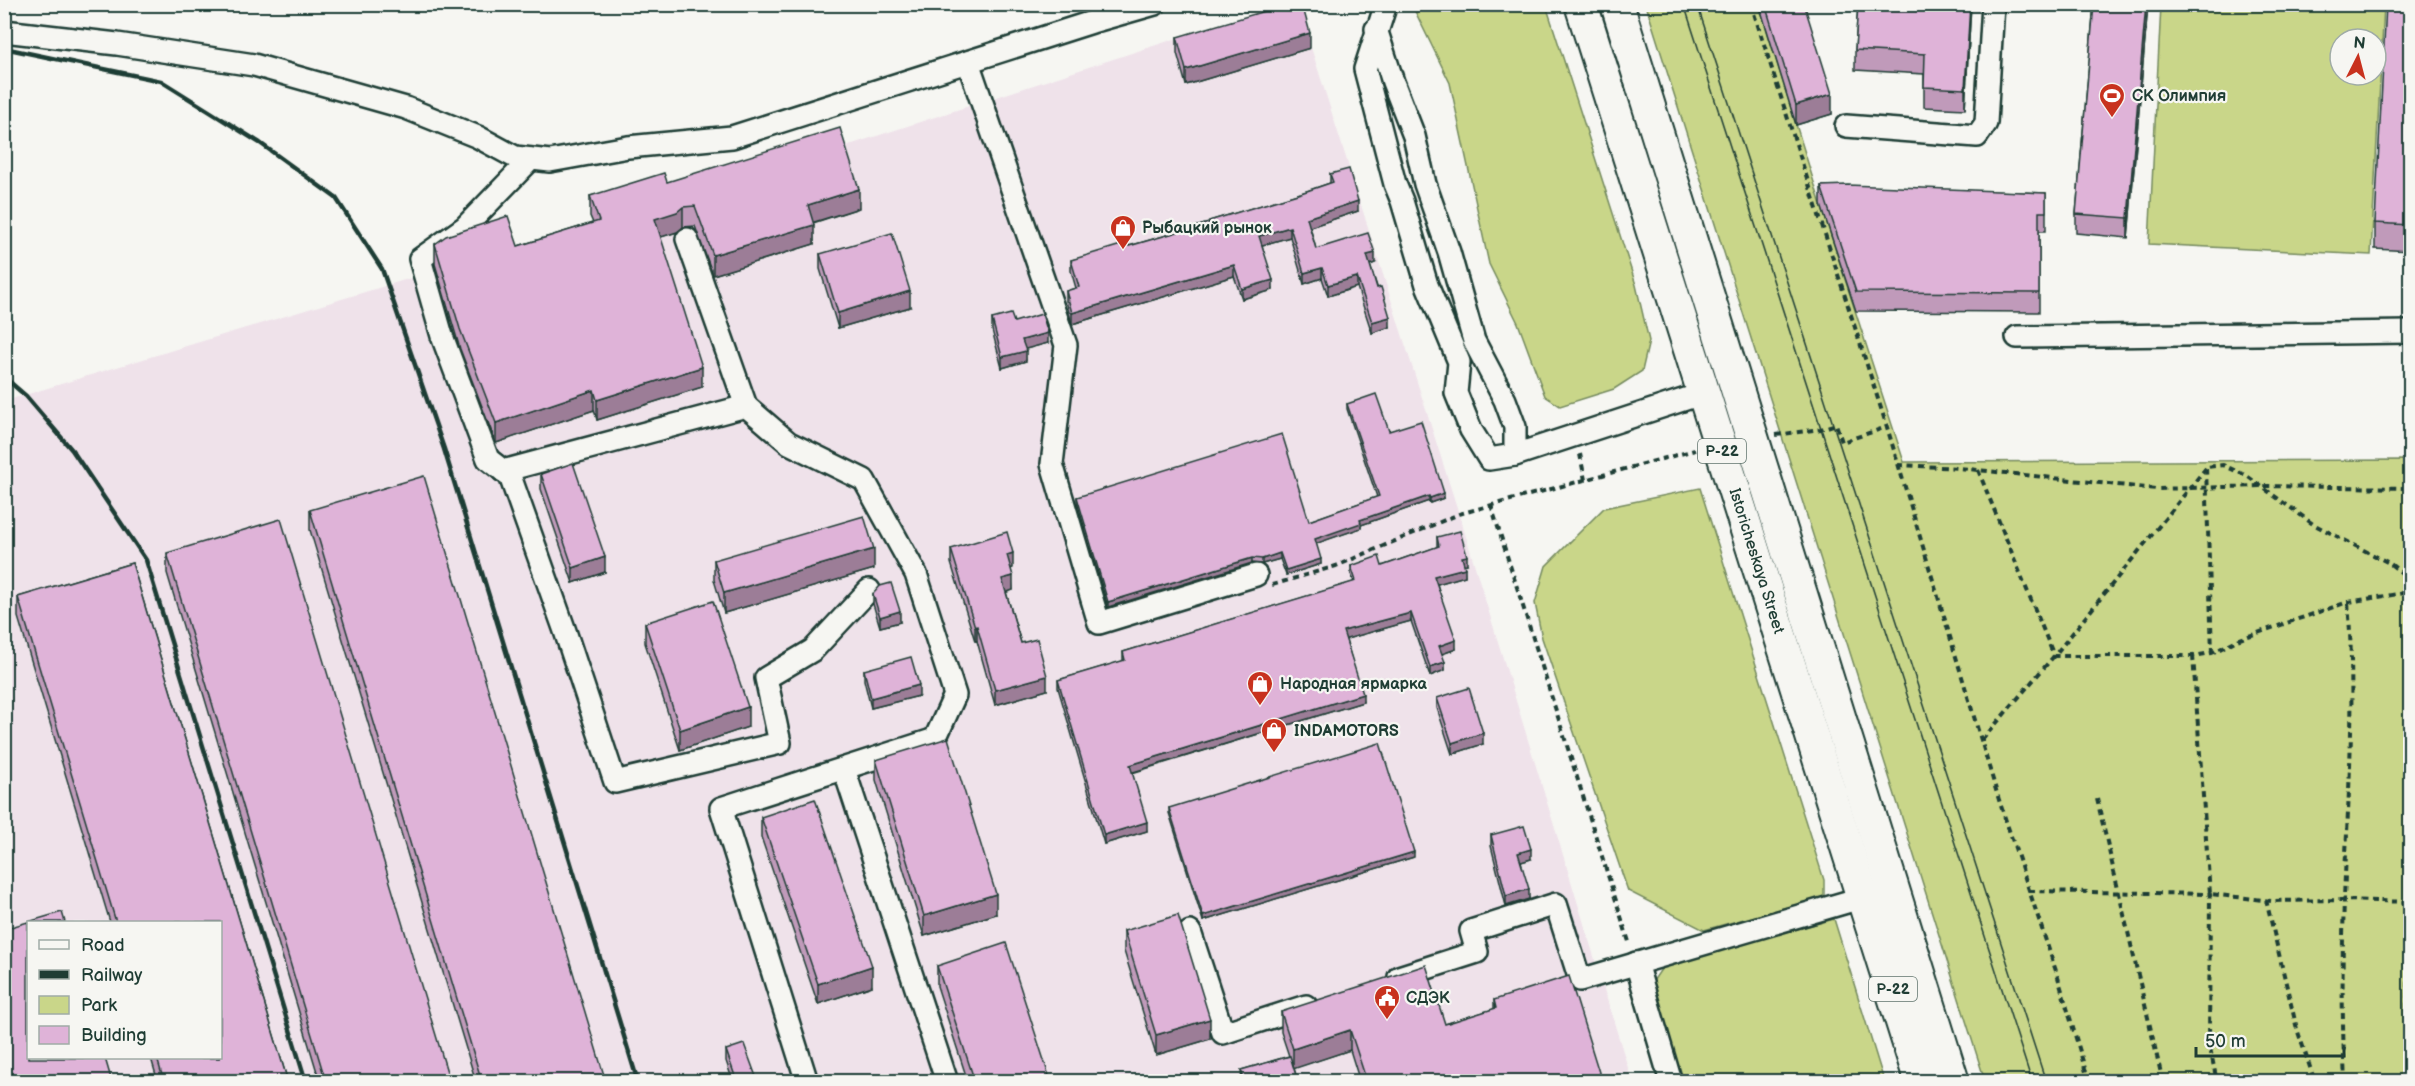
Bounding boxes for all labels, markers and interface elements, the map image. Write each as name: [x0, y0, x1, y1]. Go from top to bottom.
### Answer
north arrow: [2328, 27, 2388, 87]
text: N: [2352, 33, 2366, 54]
sports icon: СК Олимпия: [2097, 81, 2127, 119]
place label: СК Олимпия: [2132, 87, 2226, 106]
shop icon: Рыбацкий рынок: [1108, 213, 1138, 251]
place label: Рыбацкий рынок: [1142, 219, 1272, 238]
road number: Р-22: [1698, 439, 1746, 463]
street label: Istoricheskaya Street: [1725, 486, 1788, 636]
shop icon: Народная ярмарка: [1245, 669, 1275, 707]
place label: Народная ярмарка: [1280, 675, 1427, 694]
shop icon: INDAMOTORS: [1259, 716, 1289, 754]
place label: INDAMOTORS: [1294, 722, 1399, 741]
legend: [27, 921, 222, 1059]
text: Road: [81, 935, 125, 956]
text: Railway: [81, 965, 143, 986]
road number: Р-22: [1869, 977, 1917, 1001]
public building icon: СДЭК: [1372, 983, 1402, 1021]
place label: СДЭК: [1406, 989, 1450, 1008]
text: Park: [81, 995, 117, 1016]
scale bar: [2196, 1020, 2344, 1058]
text: Building: [81, 1025, 147, 1046]
text: 50 m: [2205, 1031, 2246, 1052]

